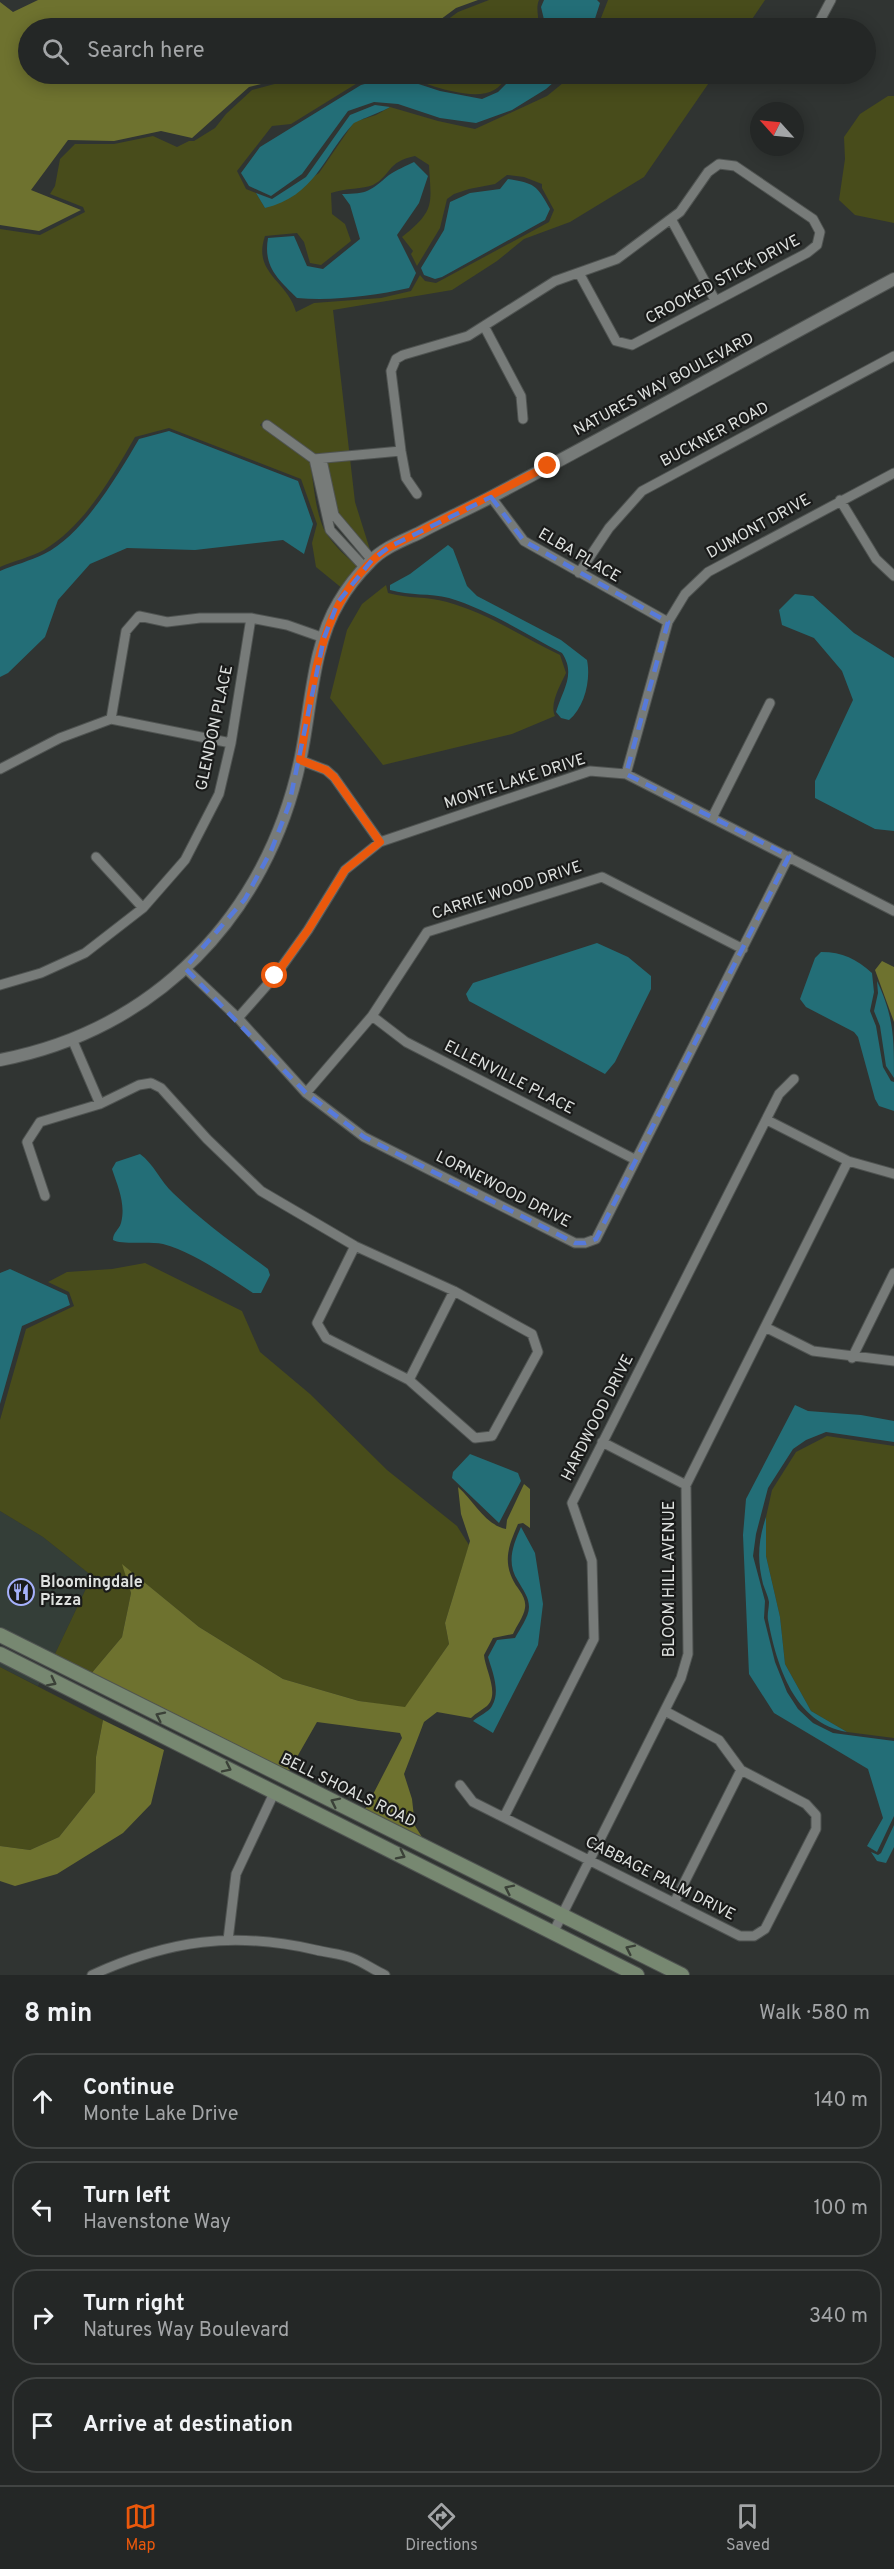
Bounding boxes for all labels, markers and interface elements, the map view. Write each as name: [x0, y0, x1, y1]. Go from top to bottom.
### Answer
search box: [18, 18, 876, 84]
icon: search: [39, 35, 72, 68]
text: Search here: [87, 38, 205, 65]
north arrow: [750, 102, 804, 156]
street label: CROOKED STICK DRIVE: [642, 231, 804, 329]
street label: NATURES WAY BOULEVARD: [570, 329, 758, 441]
street label: BUCKNER ROAD: [657, 398, 773, 472]
route end: [534, 452, 560, 478]
street label: DUMONT DRIVE: [704, 490, 814, 564]
street label: ELBA PLACE: [534, 524, 624, 588]
street label: GLENDON PLACE: [192, 664, 238, 792]
street label: MONTE LAKE DRIVE: [442, 750, 588, 814]
street label: CARRIE WOOD DRIVE: [430, 857, 584, 925]
route start: [261, 962, 287, 988]
street label: ELLENVILLE PLACE: [441, 1037, 577, 1119]
street label: LORNEWOOD DRIVE: [432, 1147, 574, 1233]
street label: HARDWOOD DRIVE: [557, 1351, 639, 1485]
street label: BLOOM HILL AVENUE: [660, 1501, 680, 1657]
place label: Bloomingdale Pizza: [40, 1573, 143, 1611]
restaurant icon: Bloomingdale Pizza: [6, 1577, 36, 1607]
one-way arrow: [45, 1674, 56, 1686]
one-way arrow: [156, 1711, 167, 1723]
street label: BELL SHOALS ROAD: [277, 1749, 419, 1833]
one-way arrow: [220, 1760, 231, 1772]
one-way arrow: [330, 1798, 341, 1810]
street label: CABBAGE PALM DRIVE: [582, 1832, 738, 1926]
one-way arrow: [394, 1848, 405, 1860]
one-way arrow: [505, 1885, 516, 1896]
one-way arrow: [626, 1945, 636, 1956]
text: 8 min: [24, 1998, 92, 2031]
text: Walk · 580 m: [759, 2001, 870, 2027]
text: Continue: [83, 2075, 174, 2102]
icon: ahead: [26, 2085, 59, 2118]
text: 140 m: [814, 2088, 868, 2114]
text: Monte Lake Drive: [83, 2102, 239, 2128]
text: Turn left: [83, 2183, 171, 2210]
icon: left: [26, 2193, 59, 2226]
text: 100 m: [813, 2196, 868, 2222]
text: Havenstone Way: [83, 2210, 231, 2236]
text: Turn right: [83, 2291, 185, 2318]
icon: right: [26, 2301, 59, 2334]
text: 340 m: [809, 2304, 868, 2330]
text: Natures Way Boulevard: [83, 2318, 289, 2344]
icon: arrive: [26, 2409, 59, 2442]
text: Arrive at destination: [83, 2412, 293, 2439]
tab: Map: [124, 2500, 157, 2556]
tab: Directions: [405, 2500, 478, 2556]
tab: Saved: [726, 2500, 770, 2556]

